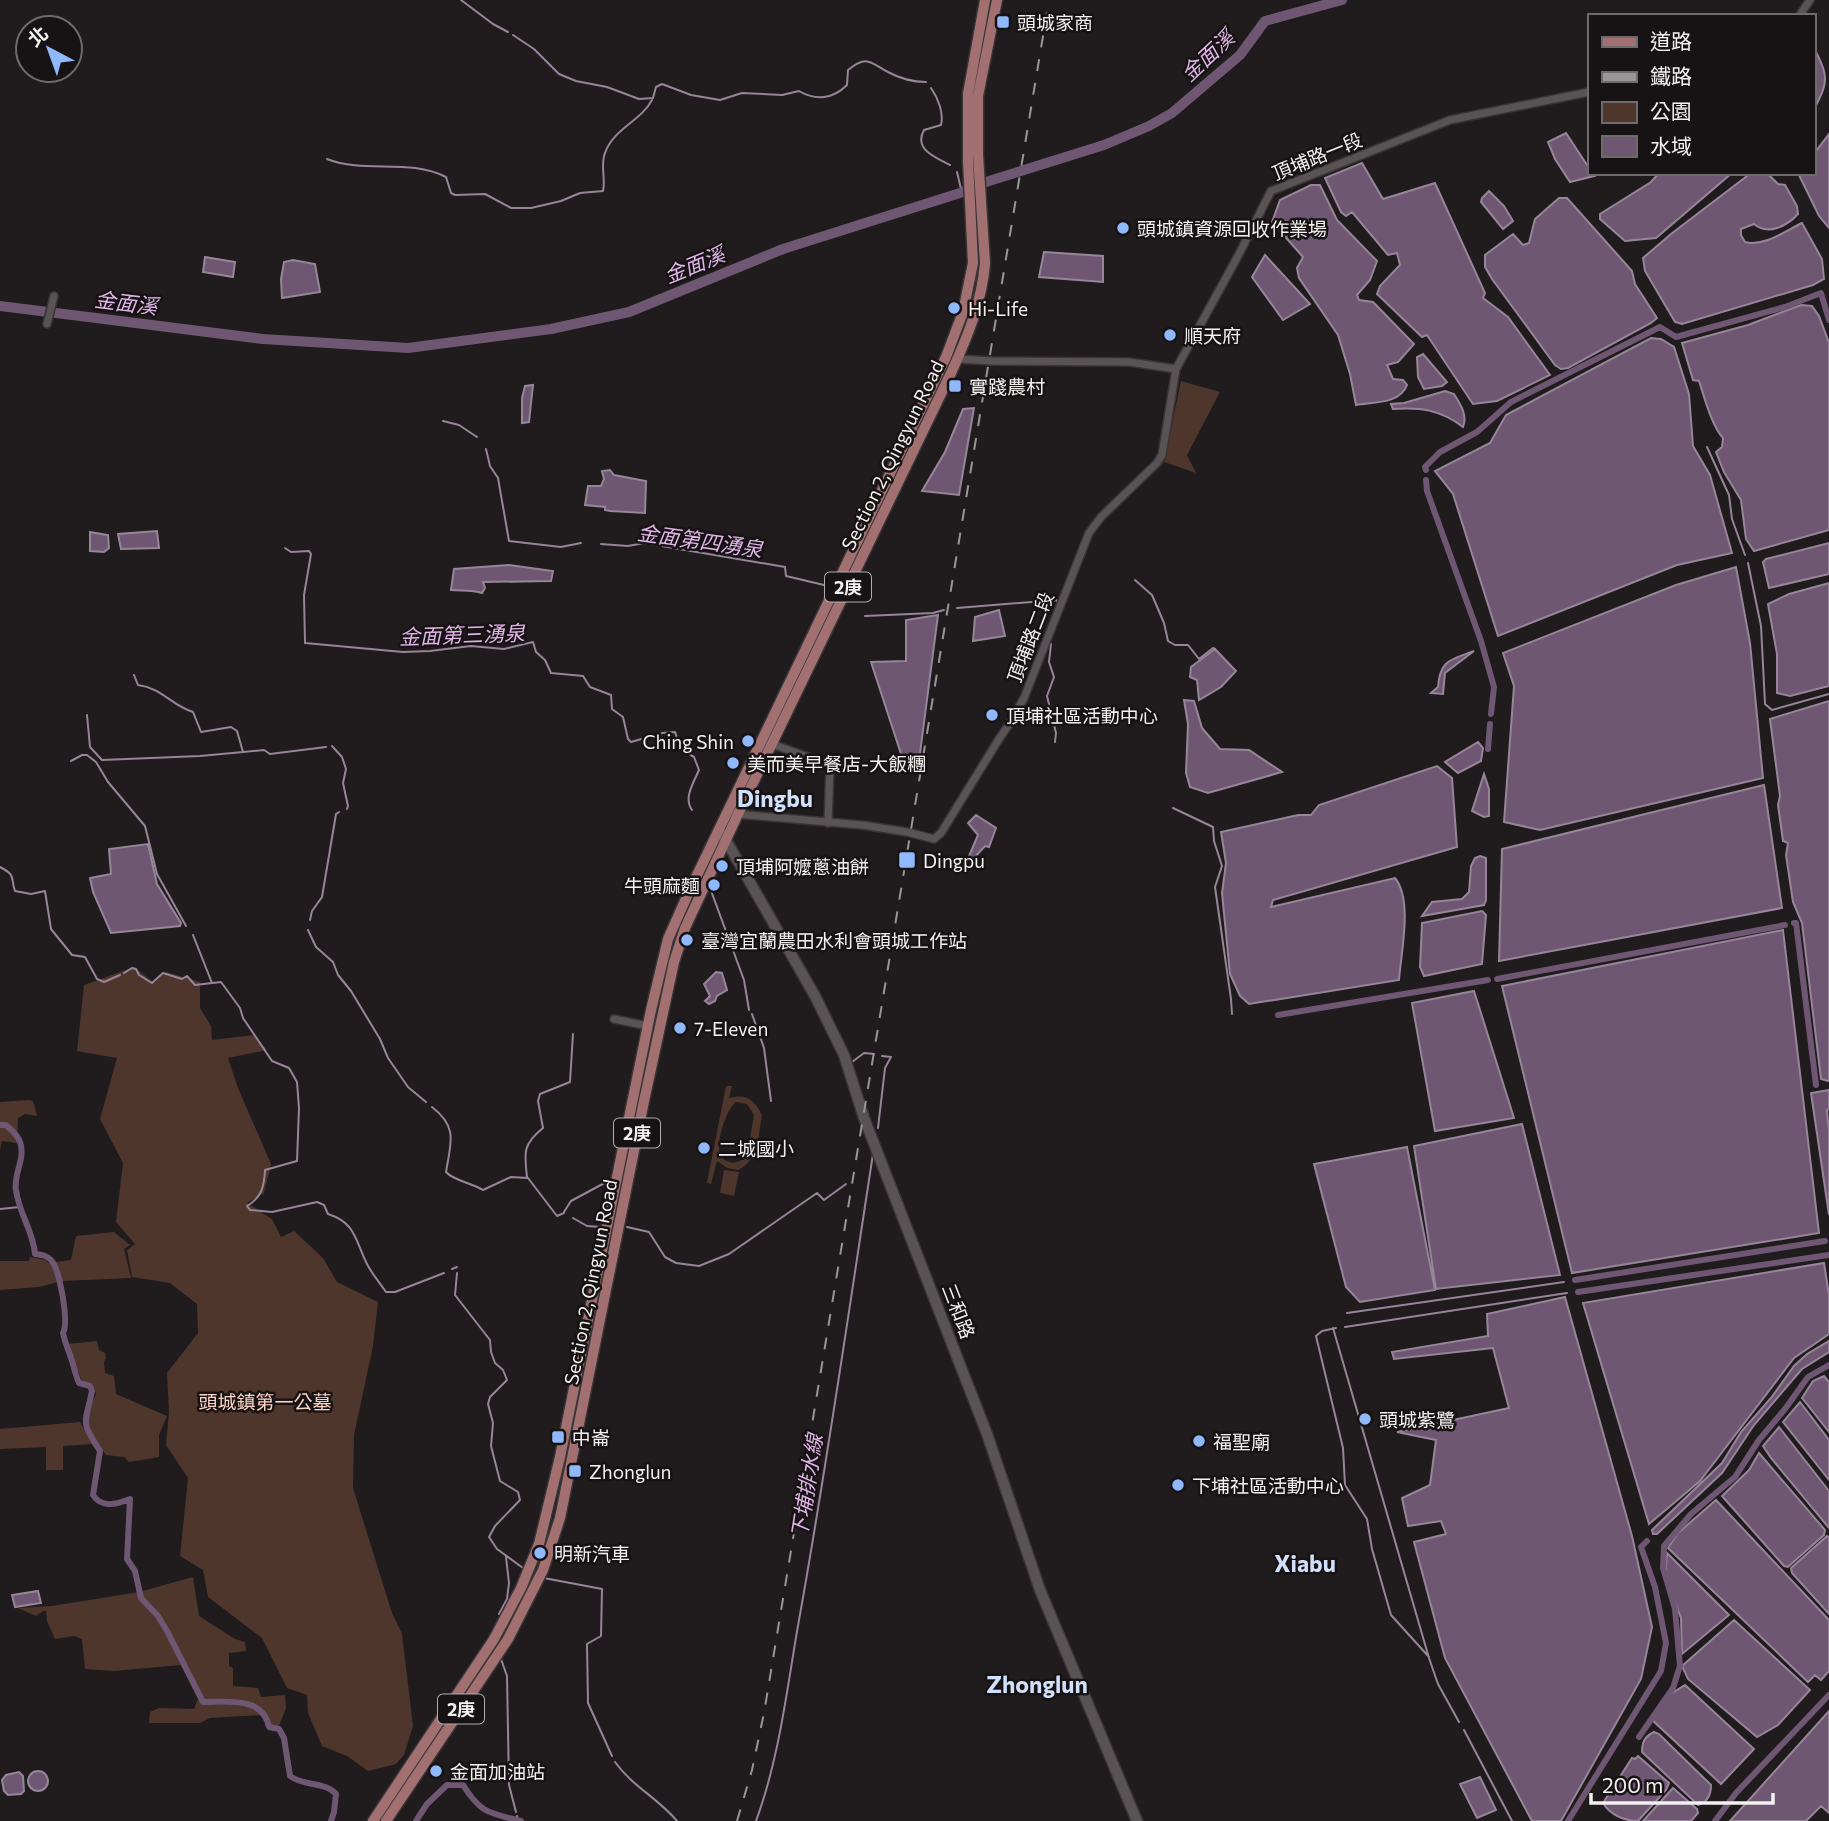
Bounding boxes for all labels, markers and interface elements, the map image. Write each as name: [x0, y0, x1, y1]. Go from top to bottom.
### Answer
place label: 頭城家商: [1017, 11, 1093, 34]
north arrow: [14, 14, 84, 84]
marker: 頭城家商: [995, 14, 1011, 30]
legend: [1588, 14, 1815, 175]
text: 北: [23, 21, 52, 51]
water label: 金面溪: [1175, 22, 1241, 86]
text: 道路: [1650, 28, 1692, 53]
text: 鐵路: [1650, 63, 1692, 88]
text: 公園: [1650, 98, 1692, 123]
street label: 頂埔路一段: [1269, 128, 1365, 184]
text: 水域: [1650, 133, 1692, 158]
place label: 頭城鎮資源回收作業場: [1137, 217, 1327, 240]
marker: 頭城鎮資源回收作業場: [1115, 220, 1131, 236]
water label: 金面溪: [660, 239, 731, 287]
water label: 金面溪: [93, 286, 162, 319]
place label: Hi-Life: [968, 297, 1028, 320]
marker: Hi-Life: [946, 300, 962, 316]
place label: 順天府: [1184, 324, 1241, 347]
marker: 順天府: [1162, 327, 1178, 343]
street label: Section 2, Qingyun Road: [836, 356, 948, 554]
place label: 實踐農村: [969, 375, 1045, 398]
marker: 實踐農村: [947, 378, 963, 394]
water label: 金面第四湧泉: [636, 519, 765, 561]
road number: 2庚: [825, 572, 871, 602]
street label: 頂埔路二段: [1002, 589, 1058, 685]
water label: 金面第三湧泉: [399, 619, 526, 649]
place label: 頂埔社區活動中心: [1006, 704, 1158, 727]
marker: 頂埔社區活動中心: [984, 707, 1000, 723]
place label: Ching Shin: [643, 730, 734, 753]
marker: Ching Shin: [740, 733, 756, 749]
place label: 美而美早餐店-大飯糰: [747, 752, 926, 775]
marker: 美而美早餐店-大飯糰: [725, 755, 741, 771]
district label: Dingbu: [737, 784, 813, 812]
place label: Dingpu: [923, 849, 985, 872]
marker: Dingpu: [897, 850, 917, 870]
place label: 頂埔阿嬤蔥油餅: [736, 855, 869, 878]
marker: 頂埔阿嬤蔥油餅: [714, 858, 730, 874]
place label: 牛頭麻麵: [624, 874, 700, 897]
marker: 牛頭麻麵: [706, 877, 722, 893]
place label: 臺灣宜蘭農田水利會頭城工作站: [701, 929, 967, 952]
marker: 臺灣宜蘭農田水利會頭城工作站: [679, 932, 695, 948]
place label: 7-Eleven: [694, 1017, 768, 1040]
marker: 7-Eleven: [672, 1020, 688, 1036]
road number: 2庚: [614, 1118, 660, 1148]
place label: 二城國小: [718, 1137, 794, 1160]
marker: 二城國小: [696, 1140, 712, 1156]
street label: Section 2, Qingyun Road: [559, 1177, 621, 1387]
street label: 三和路: [938, 1280, 980, 1342]
park label: 頭城鎮第一公墓: [198, 1390, 332, 1413]
place label: 頭城紫鷺: [1379, 1408, 1455, 1431]
marker: 頭城紫鷺: [1357, 1411, 1373, 1427]
place label: 中崙: [572, 1426, 610, 1449]
marker: 中崙: [550, 1429, 566, 1445]
water label: 下埔排水線: [785, 1430, 827, 1540]
place label: 福聖廟: [1213, 1430, 1270, 1453]
marker: 福聖廟: [1191, 1433, 1207, 1449]
place label: Zhonglun: [589, 1460, 672, 1483]
marker: Zhonglun: [567, 1463, 583, 1479]
place label: 下埔社區活動中心: [1192, 1474, 1344, 1497]
marker: 下埔社區活動中心: [1170, 1477, 1186, 1493]
place label: 明新汽車: [554, 1542, 630, 1565]
marker: 明新汽車: [532, 1545, 548, 1561]
district label: Xiabu: [1274, 1549, 1336, 1577]
district label: Zhonglun: [986, 1670, 1088, 1698]
road number: 2庚: [438, 1694, 484, 1724]
place label: 金面加油站: [450, 1760, 545, 1783]
scale bar: [1591, 1762, 1773, 1806]
marker: 金面加油站: [428, 1763, 444, 1779]
text: 200 m: [1602, 1772, 1663, 1797]

